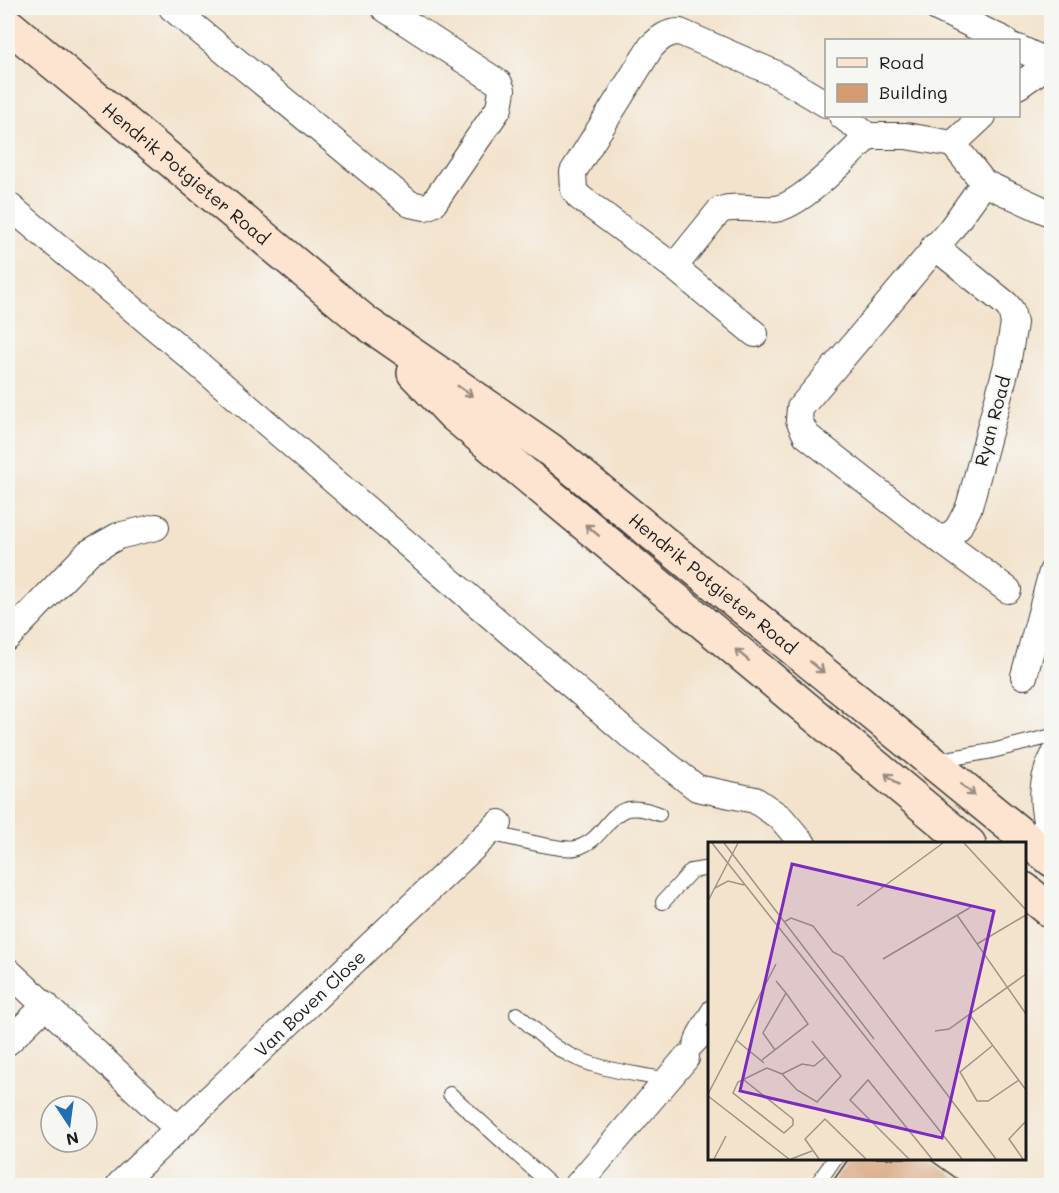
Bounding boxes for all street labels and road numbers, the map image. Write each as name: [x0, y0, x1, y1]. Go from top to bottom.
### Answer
street label: Hendrik Potgieter Road: [98, 97, 275, 250]
street label: Ryan Road: [968, 373, 1016, 469]
street label: Hendrik Potgieter Road: [624, 507, 802, 659]
street label: Van Boven Close: [249, 945, 370, 1062]

